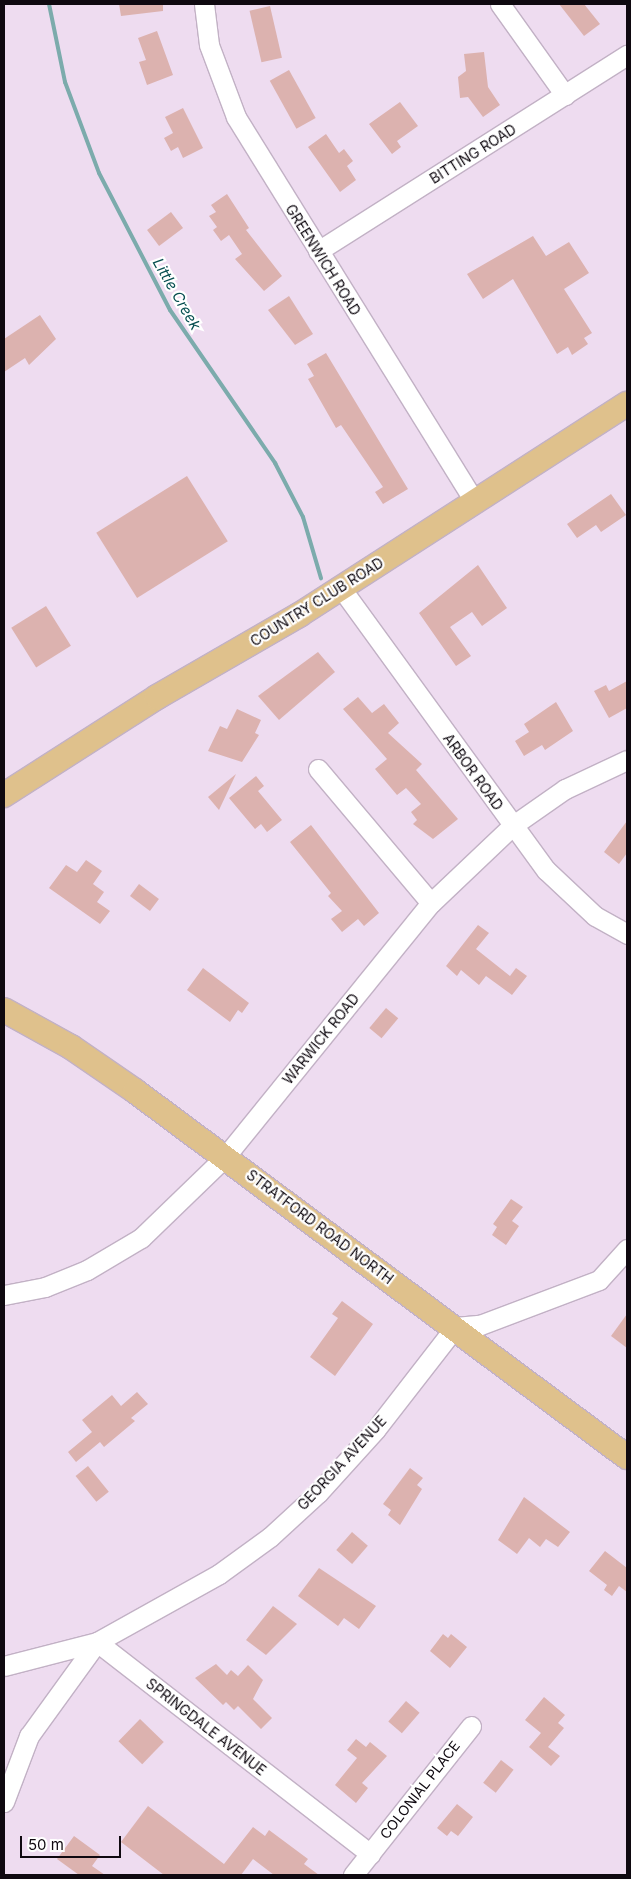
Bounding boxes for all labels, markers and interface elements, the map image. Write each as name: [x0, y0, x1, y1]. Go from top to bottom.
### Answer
street label: BITTING ROAD: [427, 121, 519, 187]
street label: GREENWICH ROAD: [282, 201, 364, 319]
water label: Little Creek: [149, 255, 205, 333]
street label: COUNTRY CLUB ROAD: [247, 554, 387, 650]
street label: ARBOR ROAD: [440, 730, 506, 814]
street label: WARWICK ROAD: [279, 990, 363, 1088]
street label: STRATFORD ROAD NORTH: [243, 1166, 397, 1288]
street label: GEORGIA AVENUE: [294, 1412, 390, 1514]
street label: SPRINGDALE AVENUE: [143, 1675, 269, 1779]
street label: COLONIAL PLACE: [377, 1738, 463, 1842]
scale bar: [22, 1826, 124, 1858]
text: 50 m: [28, 1835, 64, 1854]

